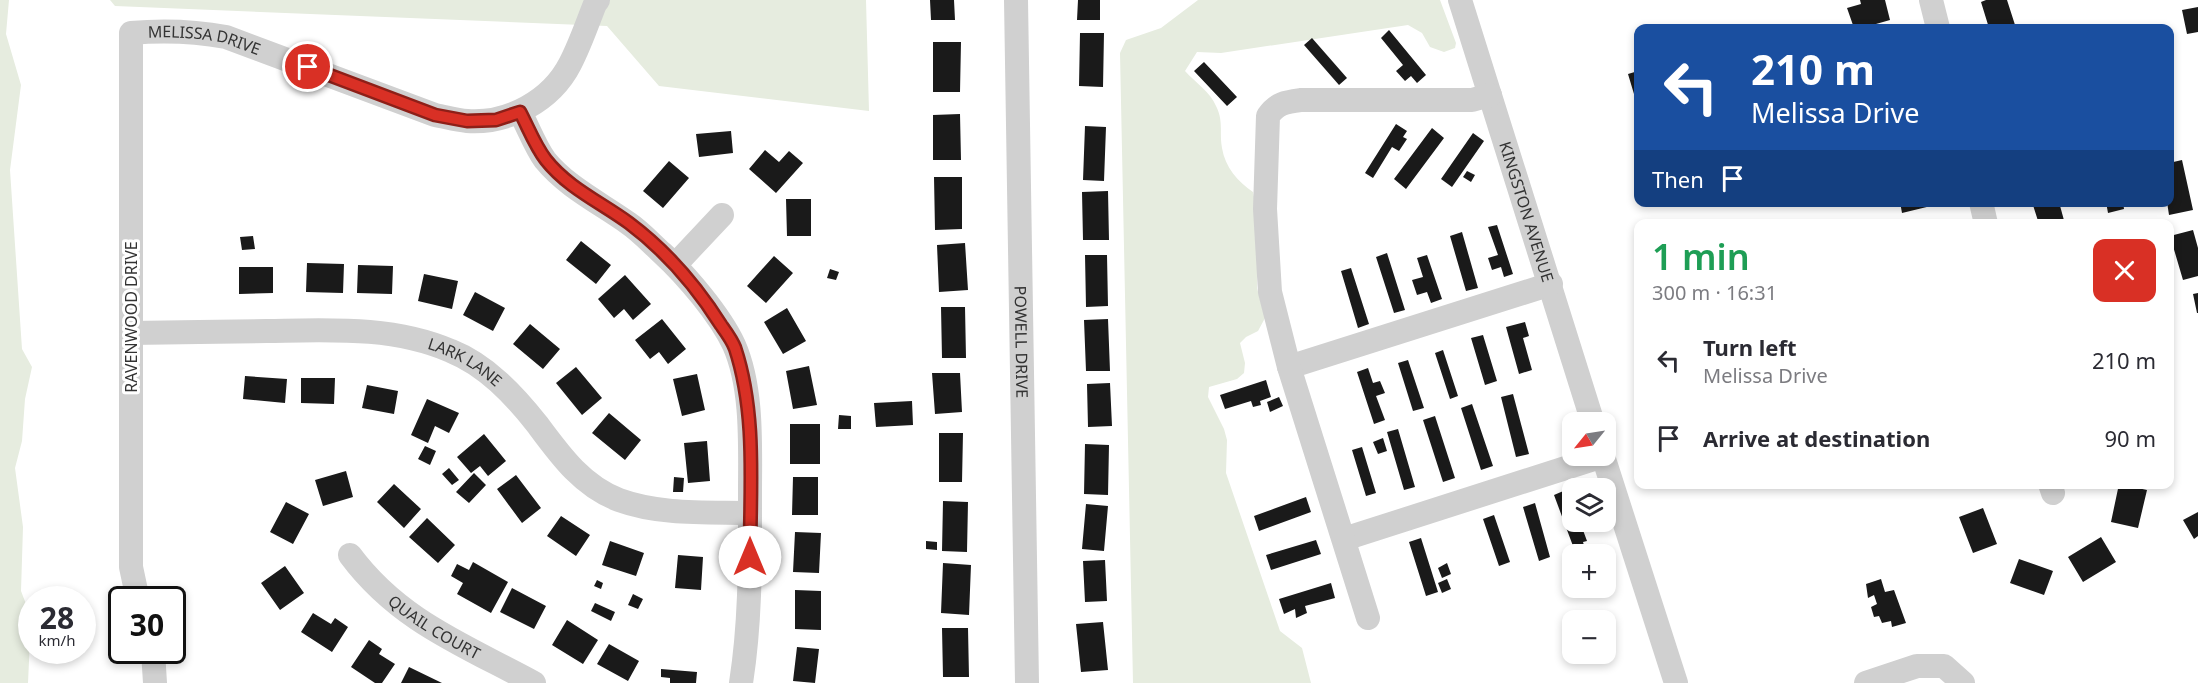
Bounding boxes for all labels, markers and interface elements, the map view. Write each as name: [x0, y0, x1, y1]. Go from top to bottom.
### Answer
street label: MELISSA DRIVE: [147, 20, 264, 60]
text: 210 m: [1751, 40, 1875, 97]
pin: [282, 41, 333, 92]
icon: left: [1652, 48, 1730, 126]
icon: arrive: [291, 50, 324, 83]
text: Melissa Drive: [1751, 94, 1919, 131]
street label: KINGSTON AVENUE: [1494, 139, 1559, 285]
icon: arrive: [1716, 162, 1749, 195]
text: Then: [1652, 164, 1704, 194]
text: 1 min: [1652, 232, 1750, 281]
button: close: [2093, 239, 2156, 302]
street label: RAVENWOOD DRIVE: [120, 241, 142, 393]
text: 300 m · 16:31: [1652, 279, 1777, 306]
street label: POWELL DRIVE: [1010, 286, 1033, 398]
street label: LARK LANE: [425, 332, 507, 391]
text: Turn left: [1703, 332, 1797, 362]
icon: left: [1652, 344, 1685, 377]
text: 210 m: [2092, 345, 2156, 375]
text: Melissa Drive: [1703, 362, 1828, 389]
north arrow: [1562, 412, 1616, 466]
map controls: [1562, 412, 1616, 664]
icon: arrive: [1652, 422, 1685, 455]
text: Arrive at destination: [1703, 423, 1930, 453]
text: 90 m: [2105, 423, 2156, 453]
button: layers: [1562, 478, 1616, 532]
position arrow: [718, 525, 782, 589]
button: +: [1562, 544, 1616, 598]
speed limit sign: 30: [108, 586, 186, 664]
street label: QUAIL COURT: [384, 590, 484, 664]
text: 28: [40, 597, 74, 638]
button: −: [1562, 610, 1616, 664]
text: km/h: [39, 630, 75, 650]

